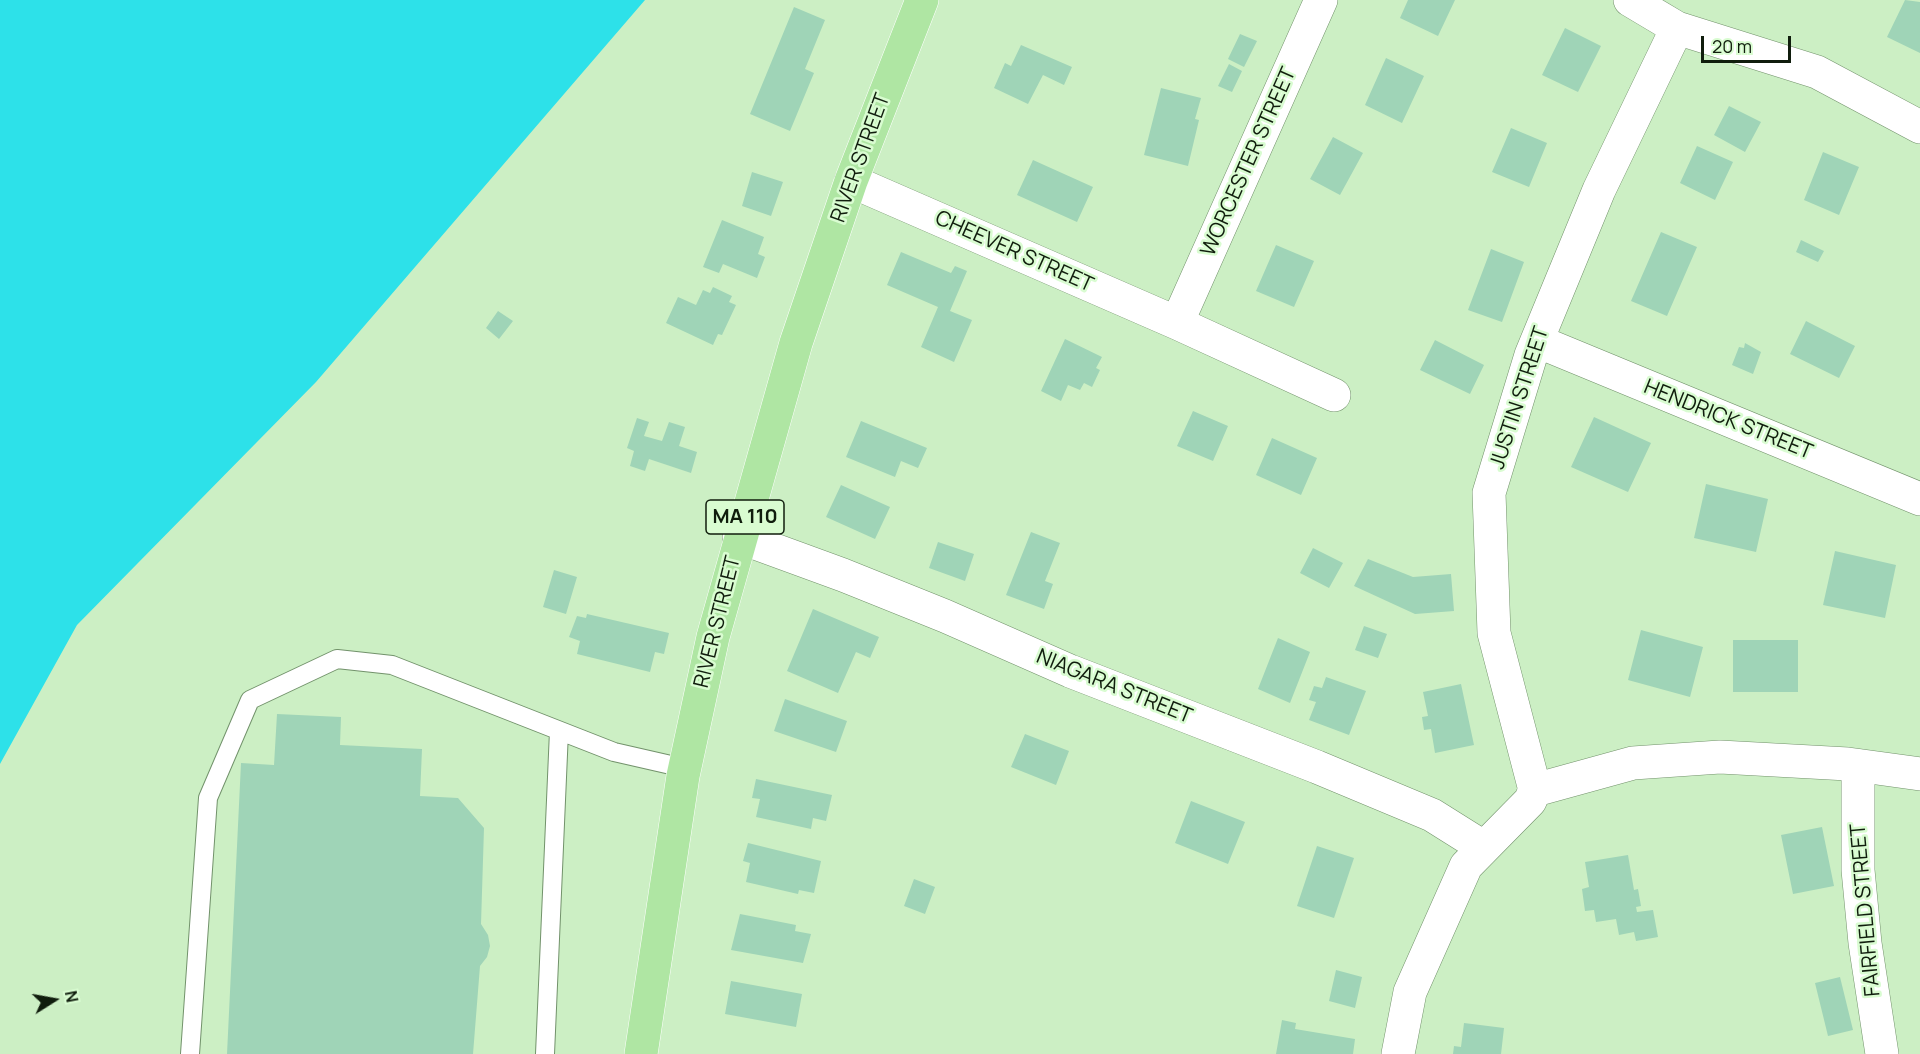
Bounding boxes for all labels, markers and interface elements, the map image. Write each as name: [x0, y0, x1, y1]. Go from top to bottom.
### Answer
scale bar: [1704, 24, 1794, 62]
text: 20 m: [1712, 34, 1752, 58]
street label: WORCESTER STREET: [1196, 64, 1302, 260]
street label: RIVER STREET: [826, 90, 896, 226]
street label: CHEEVER STREET: [931, 206, 1097, 298]
street label: JUSTIN STREET: [1485, 324, 1555, 472]
street label: HENDRICK STREET: [1640, 375, 1816, 465]
road number: MA 110: [706, 500, 784, 534]
street label: RIVER STREET: [689, 553, 747, 691]
street label: NIAGARA STREET: [1032, 644, 1196, 730]
street label: FAIRFIELD STREET: [1846, 823, 1886, 997]
north arrow: [24, 970, 84, 1030]
text: N: [60, 989, 84, 1004]

